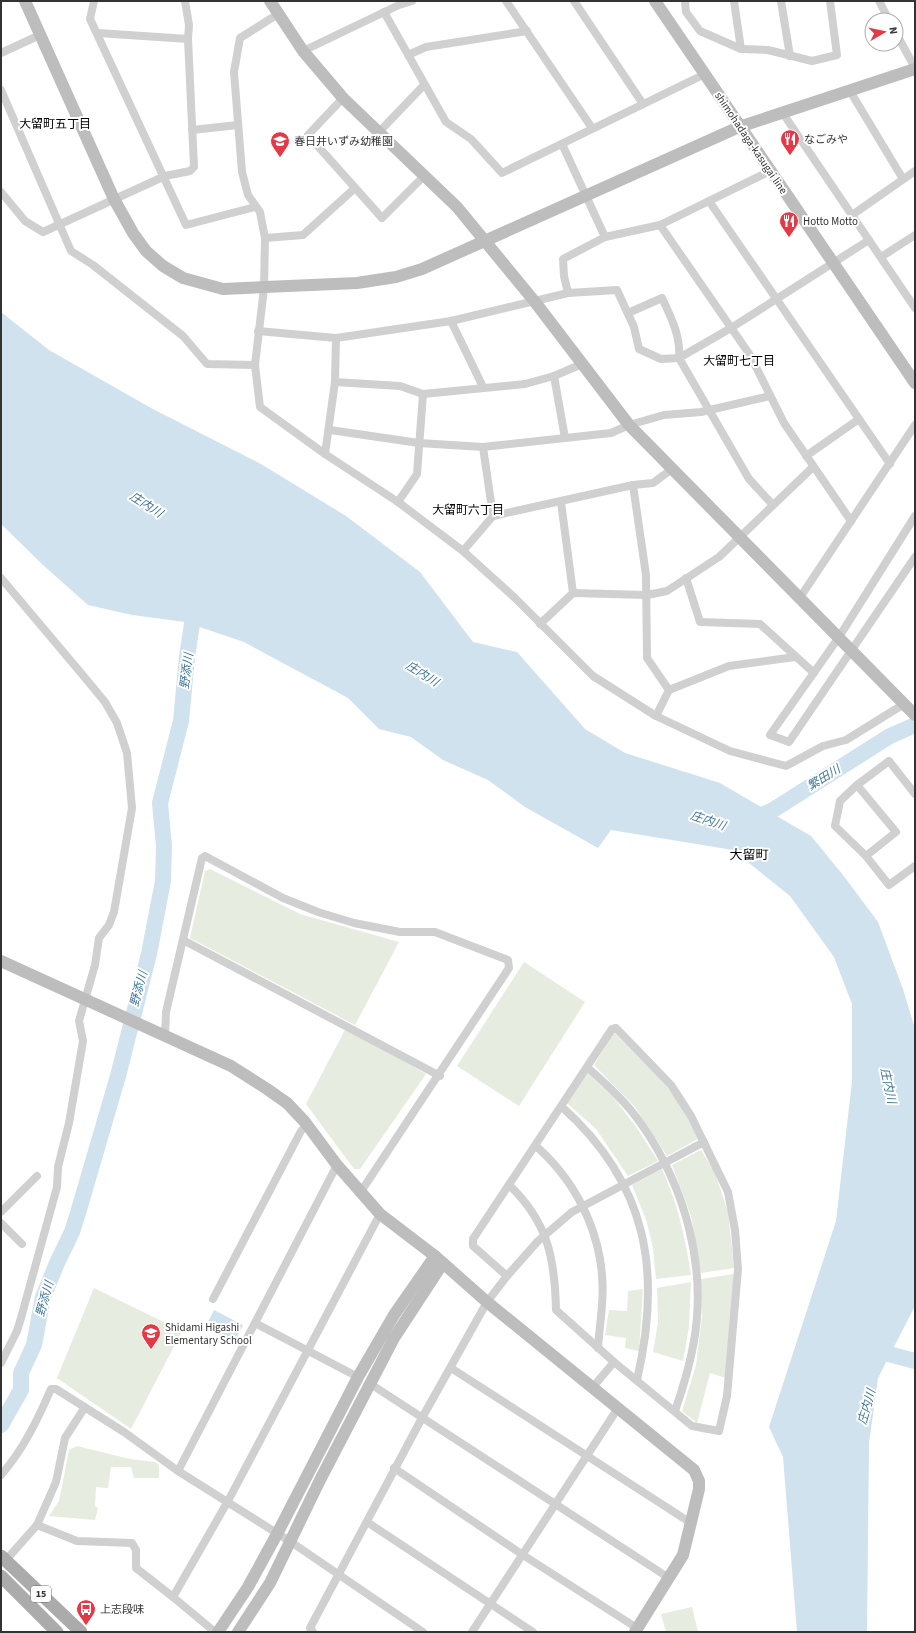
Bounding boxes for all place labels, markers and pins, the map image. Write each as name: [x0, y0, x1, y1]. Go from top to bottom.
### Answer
restaurant icon: なごみや: [779, 128, 801, 156]
school or university icon: 春日井いずみ幼稚園: [269, 130, 291, 158]
place label: なごみや: [804, 132, 848, 147]
place label: 春日井いずみ幼稚園: [294, 134, 393, 149]
restaurant icon: Hotto Motto: [778, 210, 800, 238]
place label: Hotto Motto: [803, 214, 858, 229]
place label: Shidami Higashi Elementary School: [165, 1320, 252, 1348]
school or university icon: Shidami Higashi Elementary School: [140, 1322, 162, 1350]
bus stop icon: 上志段味: [75, 1598, 97, 1626]
place label: 上志段味: [100, 1602, 144, 1617]

